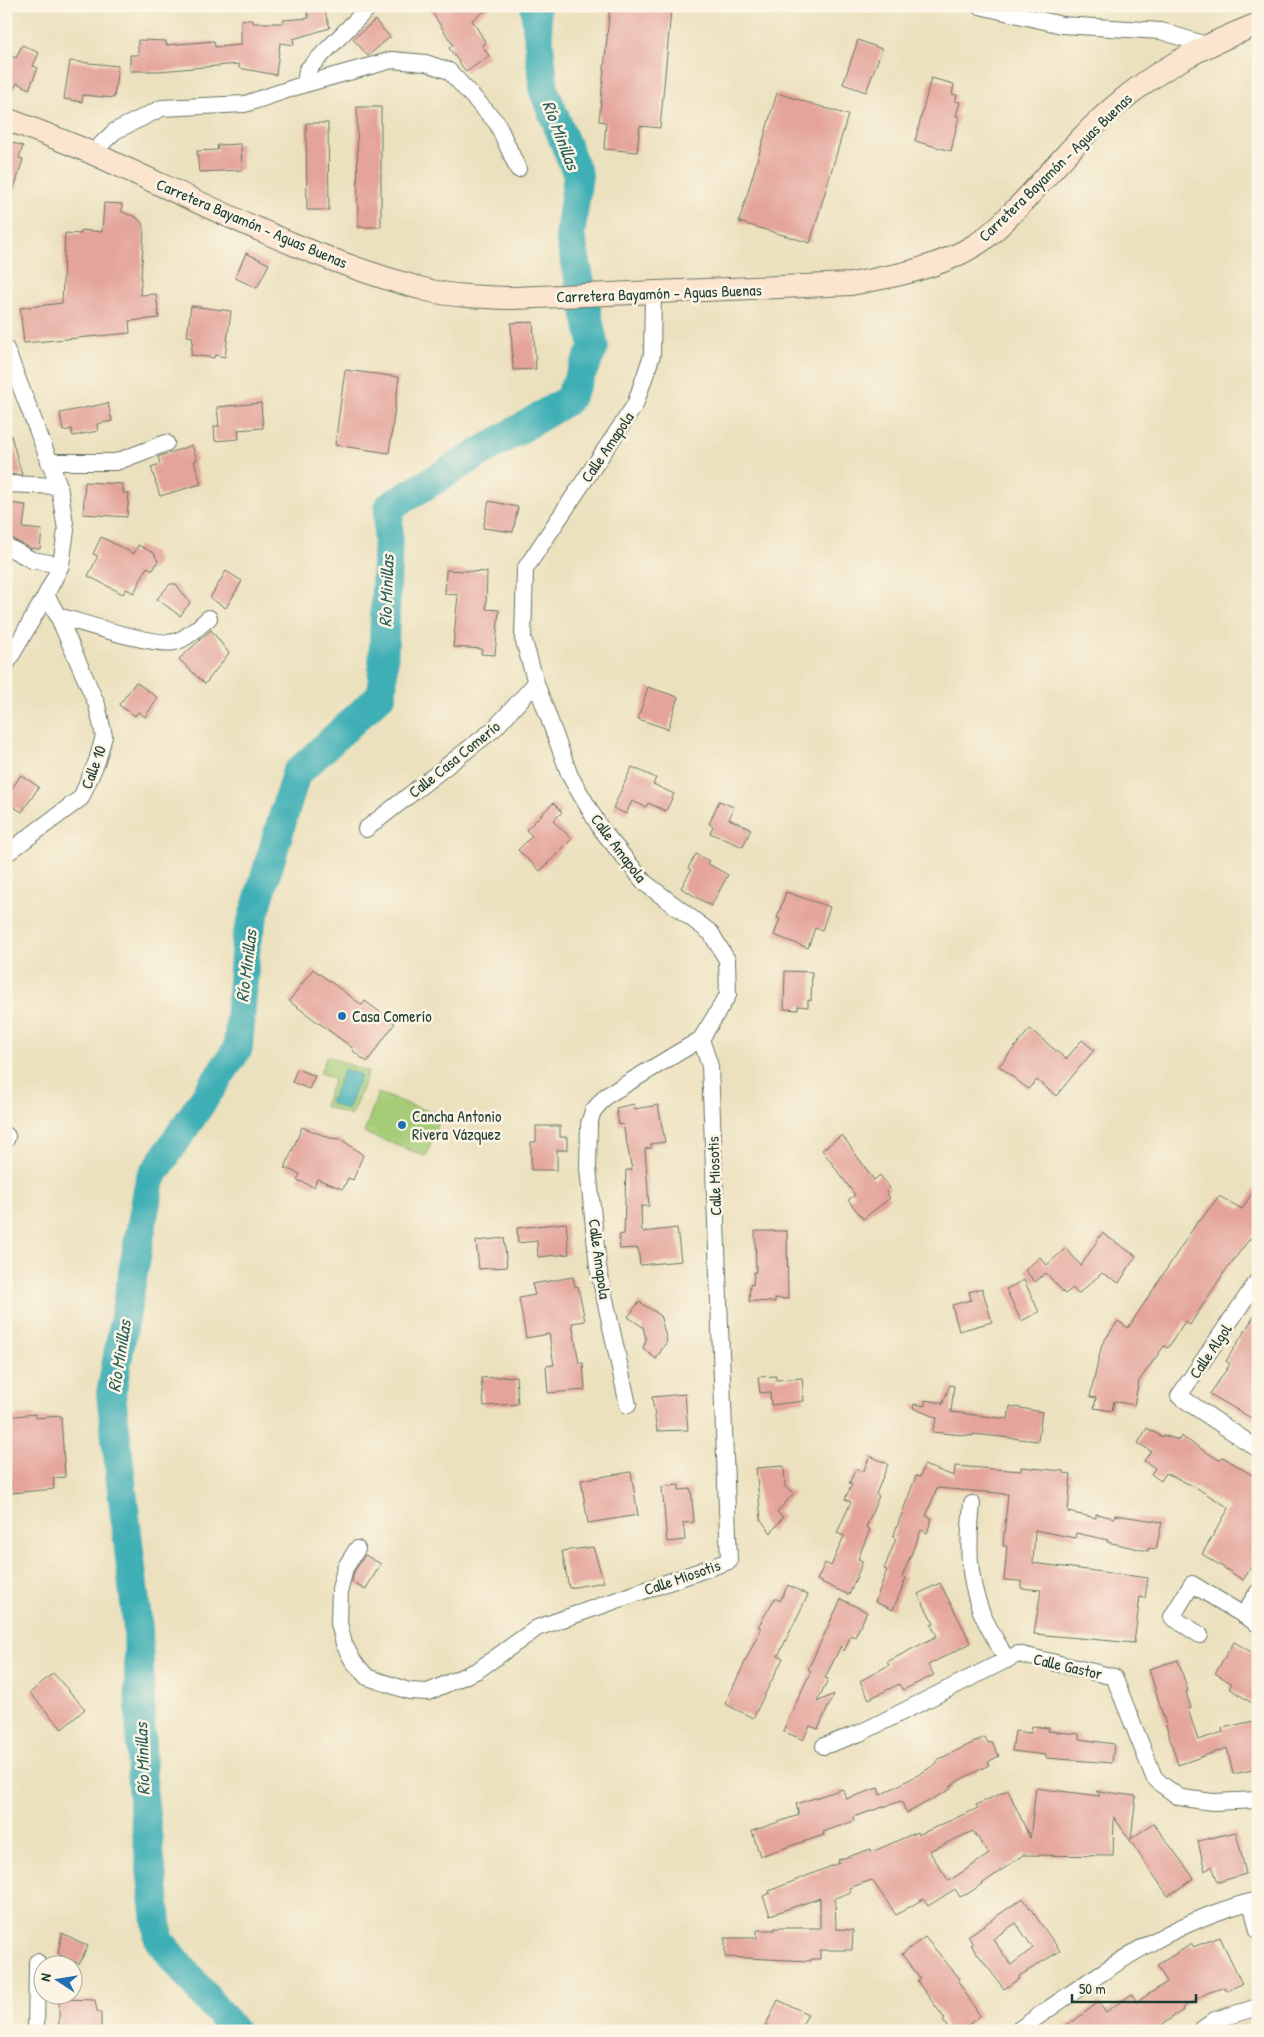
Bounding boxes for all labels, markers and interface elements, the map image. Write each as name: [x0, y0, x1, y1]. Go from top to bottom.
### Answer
street label: Carretera Bayamón - Aguas Buenas: [973, 88, 1137, 246]
water label: Río Minillas: [536, 97, 586, 175]
street label: Carretera Bayamón - Aguas Buenas: [153, 173, 351, 273]
street label: Carretera Bayamón - Aguas Buenas: [556, 278, 762, 308]
street label: Calle Amapola: [575, 407, 639, 487]
water label: Río Minillas: [372, 552, 400, 628]
street label: Calle Casa Comerío: [404, 715, 505, 803]
street label: Calle 10: [75, 742, 111, 792]
street label: Calle Amapola: [586, 809, 652, 887]
water label: Río Minillas: [229, 927, 263, 1003]
place label: Casa Comerío: [352, 1005, 432, 1027]
marker: Casa Comerío: [336, 1010, 348, 1022]
place label: Cancha Antonio Rivera Vázquez: [412, 1105, 502, 1145]
marker: Cancha Antonio Rivera Vázquez: [396, 1119, 408, 1131]
street label: Calle Miosotis: [702, 1136, 726, 1216]
street label: Calle Amapola: [583, 1217, 617, 1301]
water label: Río Minillas: [101, 1316, 137, 1394]
street label: Calle Algol: [1184, 1319, 1237, 1383]
street label: Calle Miosotis: [641, 1554, 723, 1600]
street label: Calle Gastor: [1031, 1647, 1105, 1685]
water label: Río Minillas: [128, 1720, 156, 1796]
north arrow: [32, 1954, 82, 2004]
text: N: [35, 1971, 55, 1983]
scale bar: [1072, 1972, 1195, 2004]
text: 50 m: [1079, 1978, 1106, 1999]

